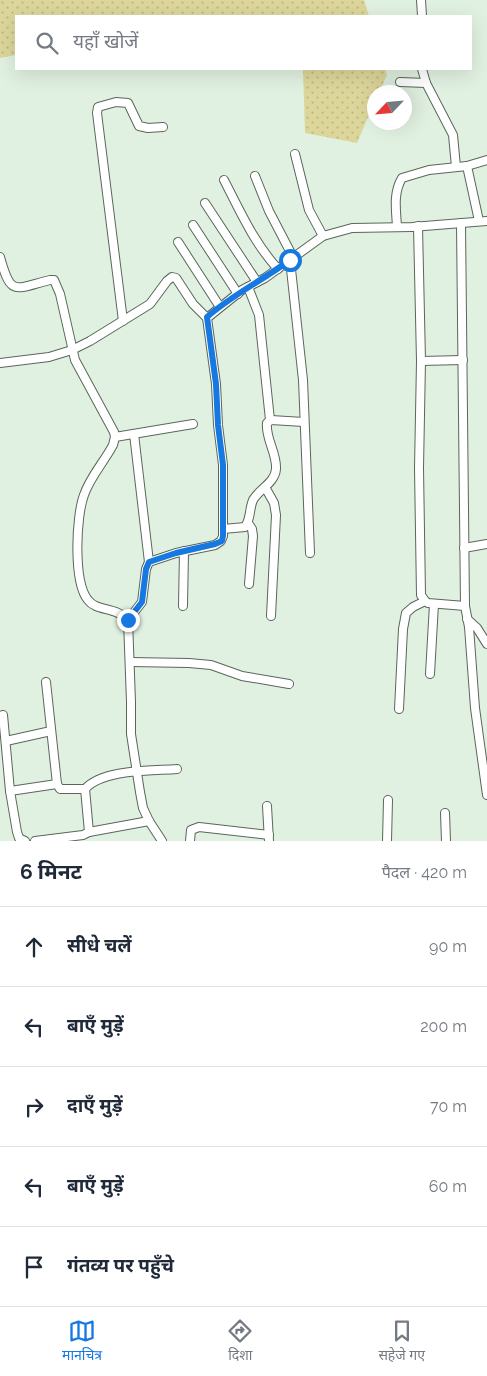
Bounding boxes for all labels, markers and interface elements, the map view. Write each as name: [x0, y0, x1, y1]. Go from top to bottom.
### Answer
search box: [15, 15, 472, 70]
icon: search: [33, 29, 61, 57]
text: यहाँ खोजें: [73, 30, 138, 52]
north arrow: [367, 85, 412, 130]
route start: [279, 249, 302, 272]
route end: [117, 609, 140, 632]
text: 6 मिनट: [20, 859, 82, 884]
text: पैदल · 420 m: [382, 863, 467, 882]
icon: ahead: [20, 933, 48, 961]
text: सीधे चलें: [67, 934, 131, 956]
text: 90 m: [429, 937, 467, 956]
icon: left: [20, 1013, 48, 1041]
text: बाएँ मुड़ें: [67, 1014, 124, 1036]
text: 200 m: [420, 1017, 467, 1036]
icon: right: [20, 1093, 48, 1121]
text: दाएँ मुड़ें: [67, 1094, 123, 1116]
text: 70 m: [430, 1097, 467, 1116]
icon: left: [20, 1173, 48, 1201]
text: बाएँ मुड़ें: [67, 1174, 124, 1196]
text: 60 m: [429, 1177, 467, 1196]
icon: arrive: [20, 1253, 48, 1281]
text: गंतव्य पर पहुँचे: [67, 1254, 174, 1276]
tab: मानचित्र: [62, 1317, 102, 1366]
tab: दिशा: [226, 1317, 254, 1366]
tab: सहेजे गए: [378, 1317, 425, 1366]

